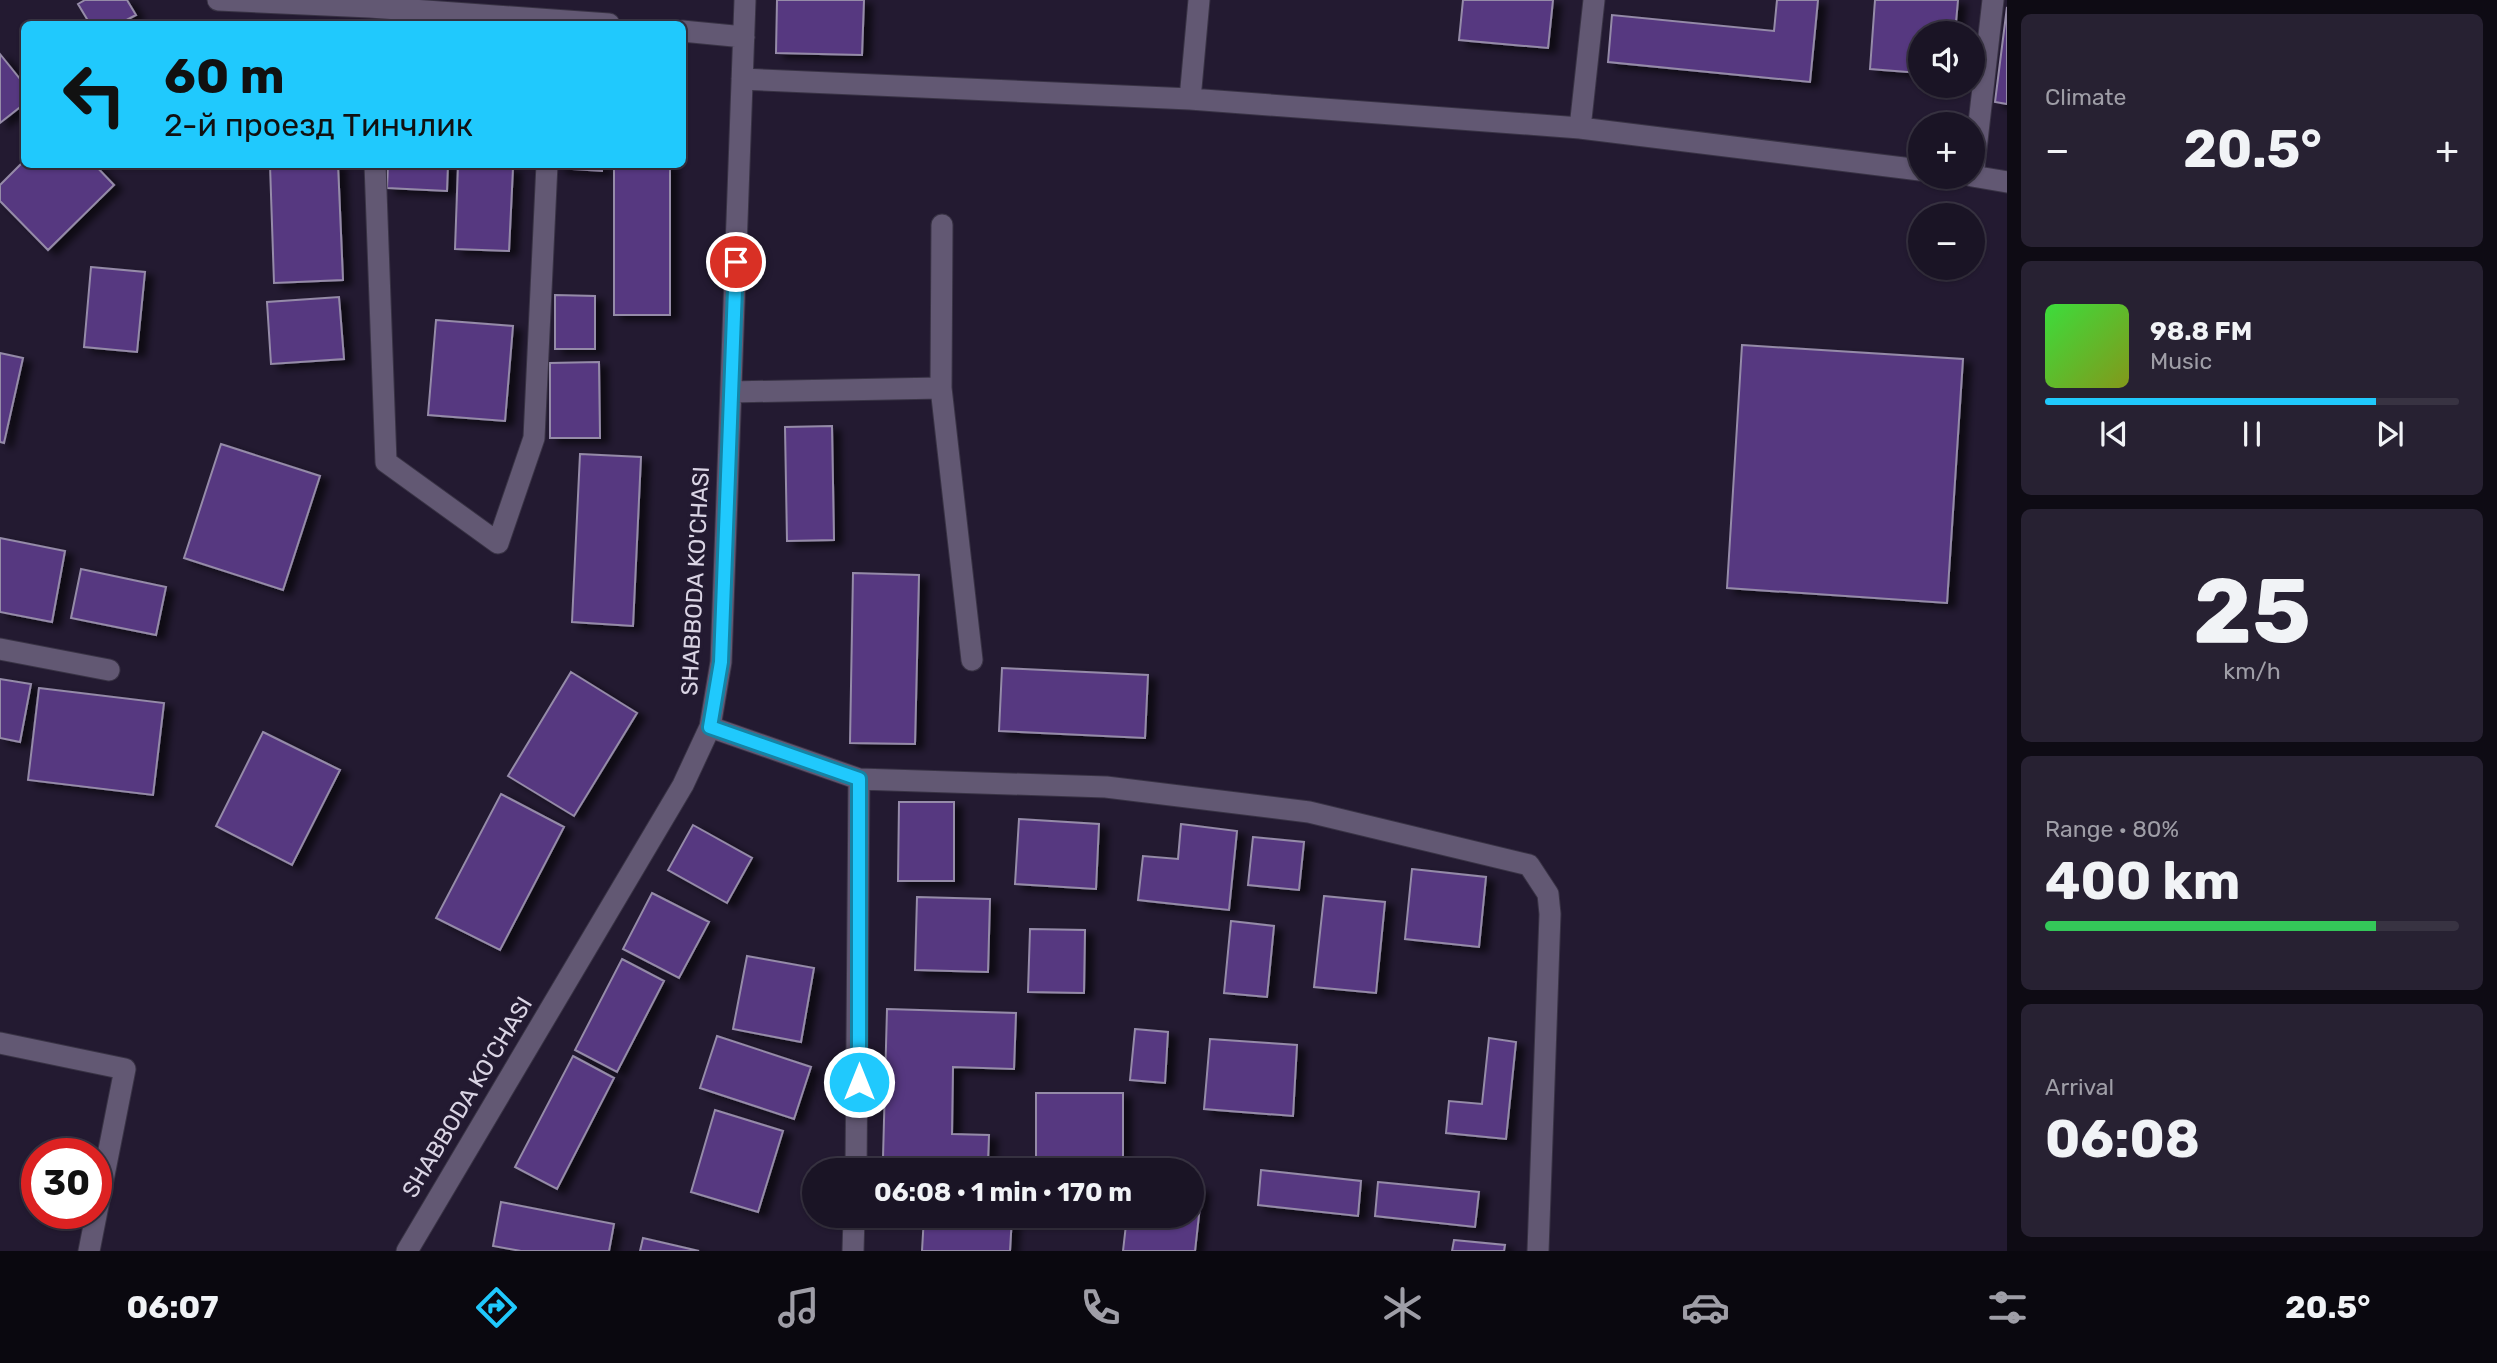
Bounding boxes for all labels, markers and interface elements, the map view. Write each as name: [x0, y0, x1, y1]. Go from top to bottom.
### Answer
map controls: [1908, 21, 1985, 280]
button: sound: [1908, 21, 1985, 98]
text: 60 m: [164, 47, 285, 105]
icon: left: [49, 49, 140, 140]
text: Climate: [2045, 83, 2126, 111]
text: 2-й проезд Тинчлик: [164, 106, 473, 144]
button: +: [1908, 112, 1985, 189]
text: 20.5°: [2183, 118, 2322, 180]
text: −: [2045, 127, 2070, 173]
text: +: [2435, 127, 2459, 173]
button: −: [1908, 203, 1985, 280]
pin: [706, 232, 766, 292]
icon: arrive: [717, 243, 755, 281]
text: 98.8 FM: [2150, 316, 2252, 347]
text: Music: [2150, 347, 2212, 375]
icon: previous: [2095, 415, 2133, 453]
icon: pause: [2233, 415, 2271, 453]
icon: next: [2371, 415, 2409, 453]
street label: SHABBODA KO'CHASI: [675, 466, 715, 696]
text: 25: [2193, 557, 2311, 665]
text: km/h: [2223, 657, 2281, 685]
text: Range · 80%: [2045, 815, 2179, 843]
text: 400 km: [2045, 850, 2240, 912]
street label: SHABBODA KO'CHASI: [396, 991, 538, 1203]
position arrow: [822, 1045, 896, 1119]
text: Arrival: [2045, 1073, 2114, 1101]
text: 06:08: [2045, 1108, 2200, 1170]
speed limit sign: 30: [21, 1138, 112, 1229]
text: 06:08 · 1 min · 170 m: [874, 1177, 1132, 1208]
icon: directions: [472, 1283, 521, 1332]
icon: music: [774, 1283, 823, 1332]
icon: phone: [1076, 1283, 1125, 1332]
icon: climate: [1378, 1283, 1427, 1332]
icon: car: [1681, 1283, 1730, 1332]
icon: filters: [1983, 1283, 2032, 1332]
text: 06:07: [127, 1288, 219, 1326]
text: 20.5°: [2285, 1288, 2370, 1326]

